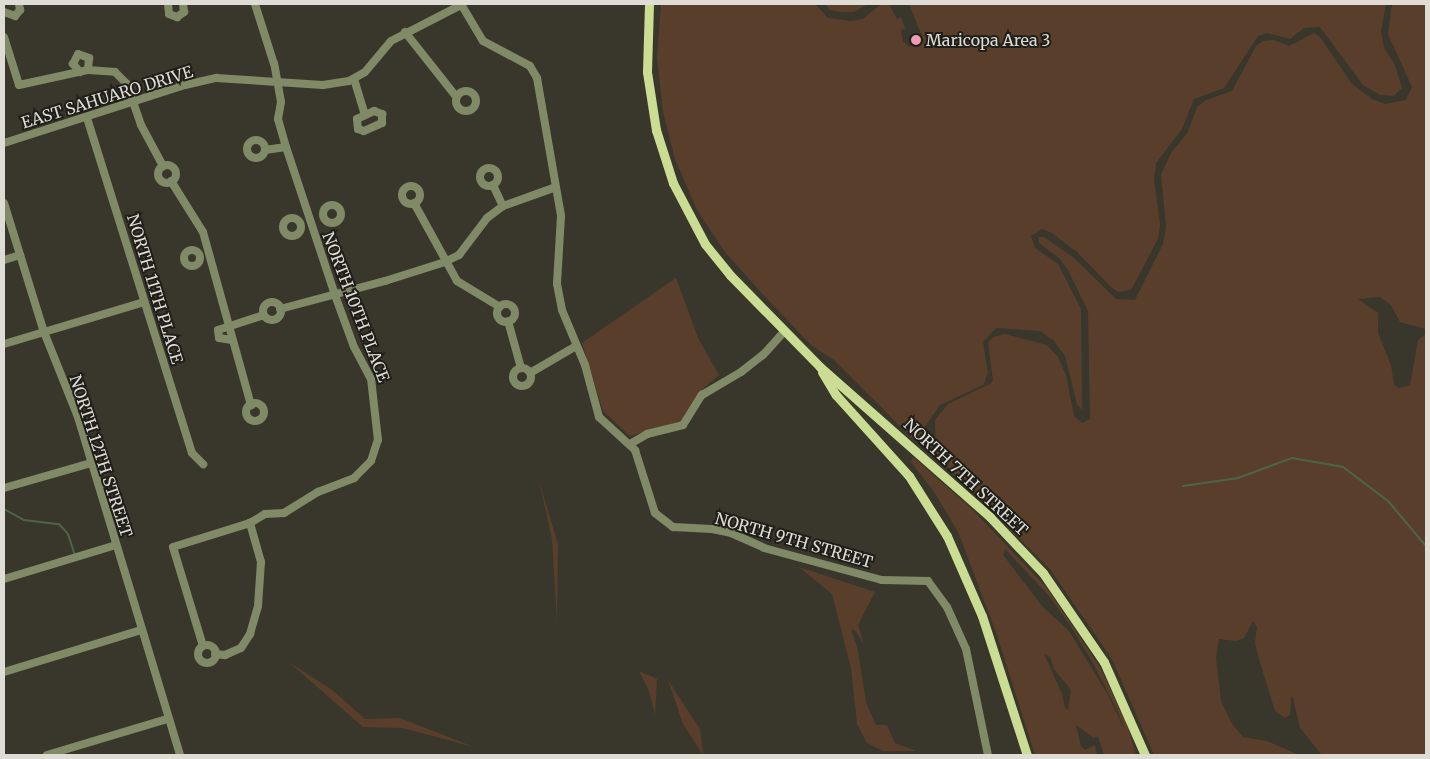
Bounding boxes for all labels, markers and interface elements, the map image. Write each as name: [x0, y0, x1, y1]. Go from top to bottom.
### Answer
place label: Maricopa Area 3: [926, 30, 1050, 50]
marker: Maricopa Area 3: [910, 34, 922, 46]
street label: EAST SAHUARO DRIVE: [19, 62, 195, 132]
street label: NORTH 11TH PLACE: [123, 212, 187, 366]
street label: NORTH 10TH PLACE: [319, 229, 393, 385]
street label: NORTH 12TH STREET: [66, 372, 136, 540]
street label: NORTH 7TH STREET: [900, 415, 1032, 539]
street label: NORTH 9TH STREET: [713, 508, 875, 572]

